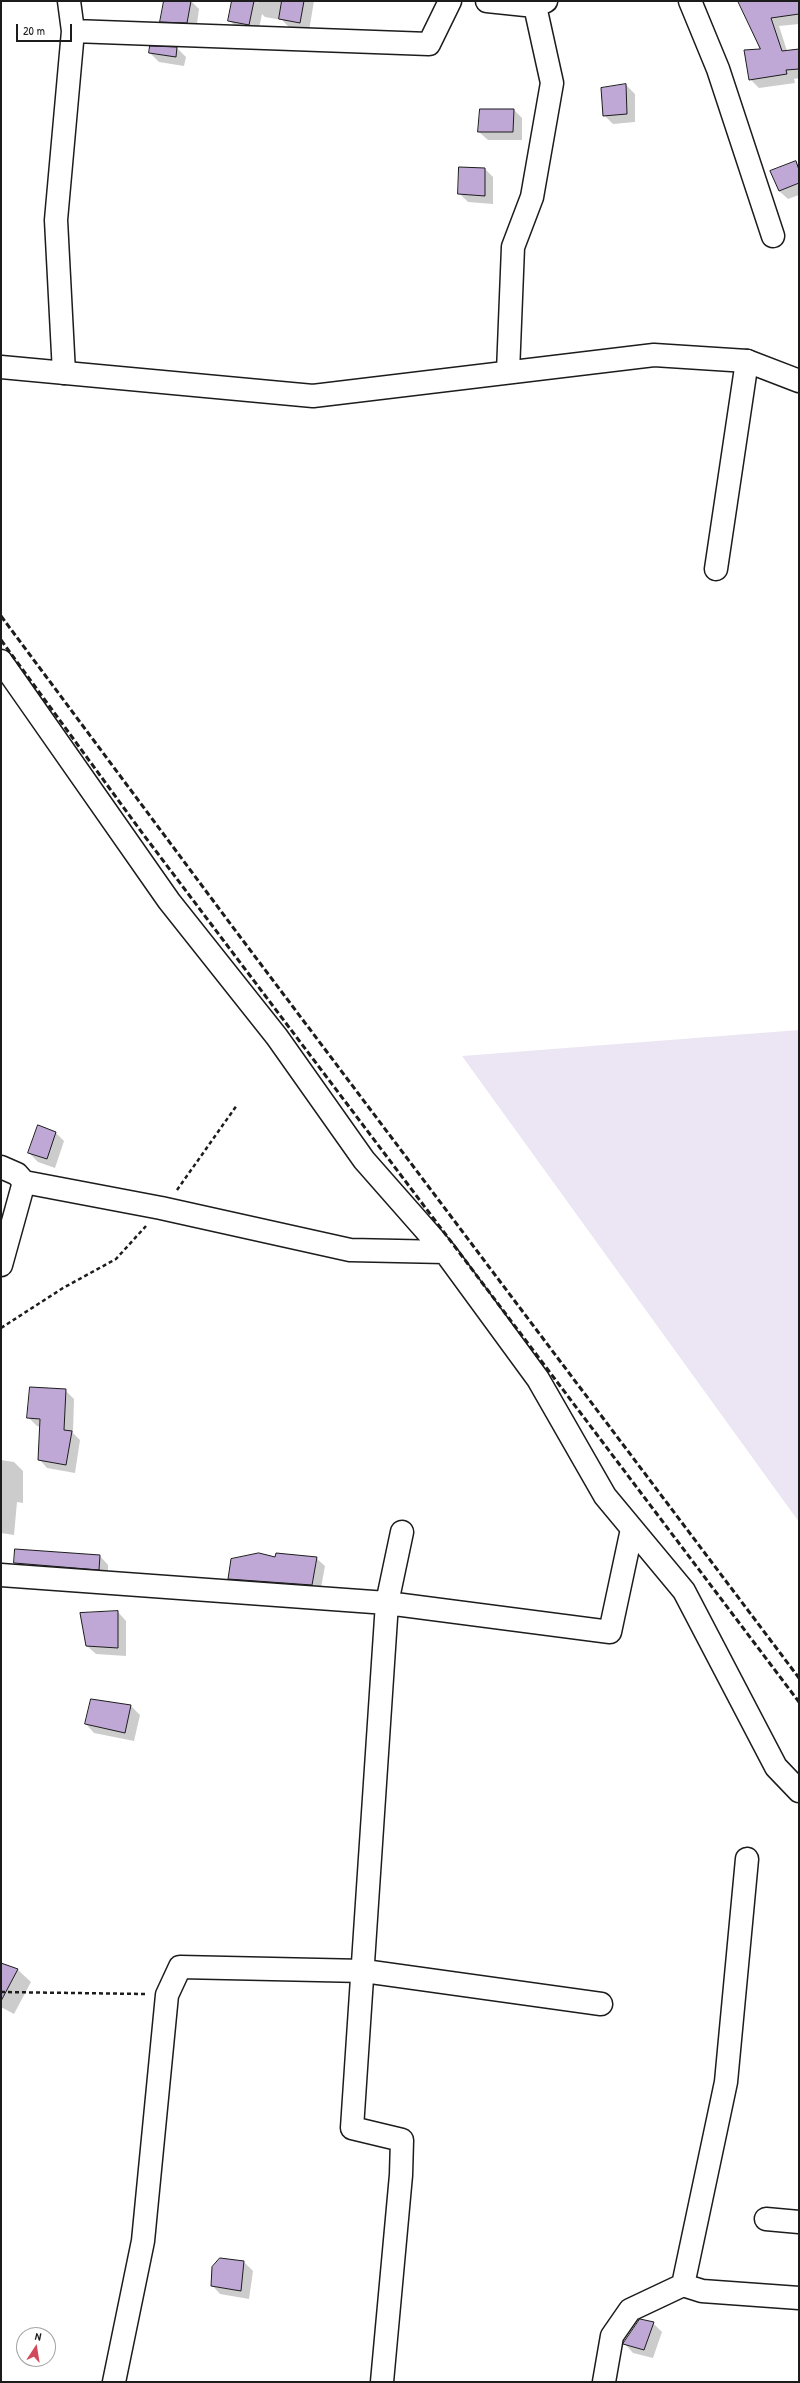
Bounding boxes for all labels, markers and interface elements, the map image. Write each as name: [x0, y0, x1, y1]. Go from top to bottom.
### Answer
scale bar: [18, 16, 74, 42]
text: 20 m: [23, 22, 45, 39]
north arrow: [16, 2327, 56, 2367]
text: N: [34, 2329, 43, 2344]

